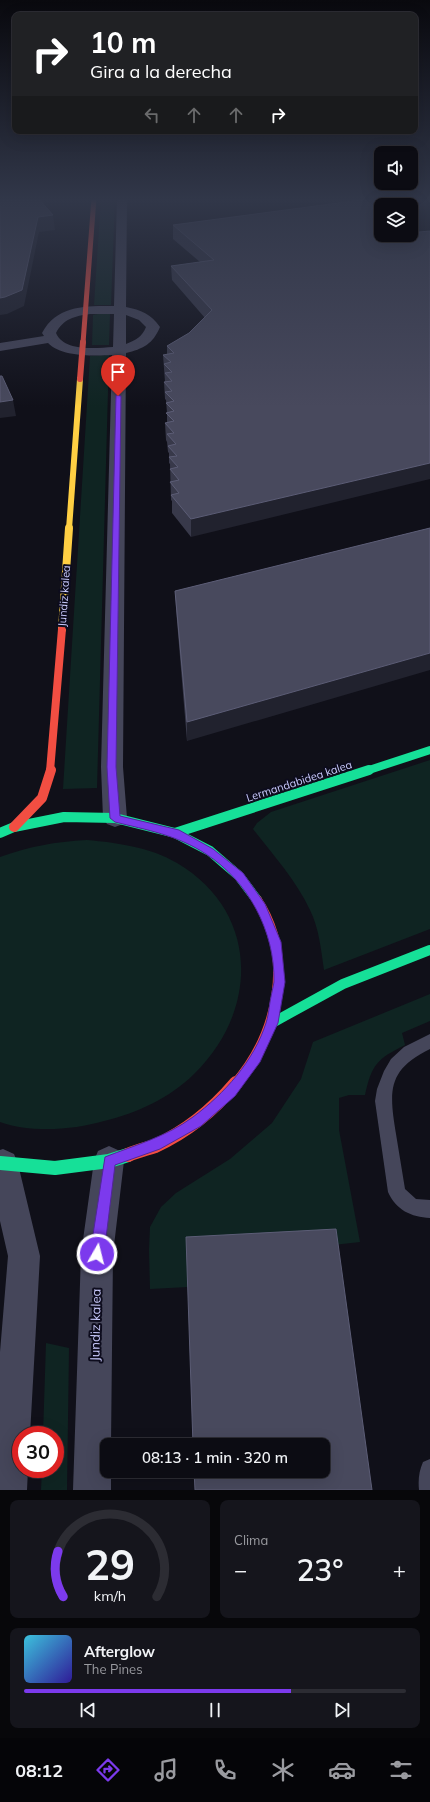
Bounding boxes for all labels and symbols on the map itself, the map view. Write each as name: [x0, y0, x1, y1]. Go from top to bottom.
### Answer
pin: [101, 355, 135, 396]
street label: Jundiz kalea: [55, 565, 73, 627]
street label: Lermandabidea kalea: [244, 757, 354, 805]
position arrow: [76, 1233, 118, 1275]
street label: Jundiz kalea: [86, 1288, 104, 1362]
speed limit sign: 30: [12, 1426, 64, 1478]

